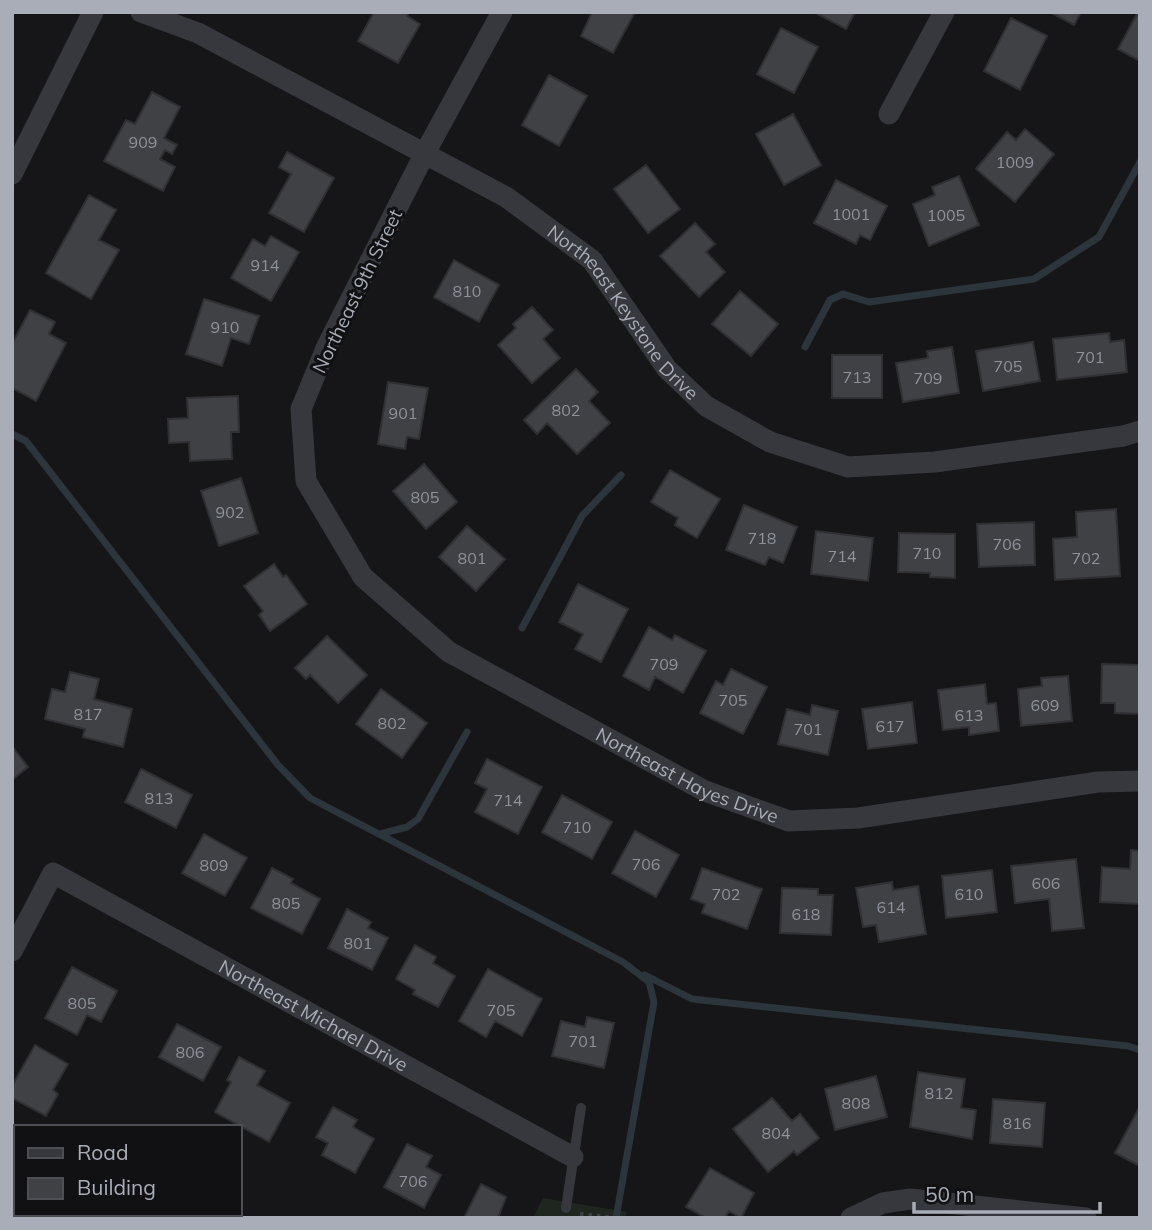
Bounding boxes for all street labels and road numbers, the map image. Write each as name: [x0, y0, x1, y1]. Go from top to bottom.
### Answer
street label: Northeast 9th Street: [307, 205, 407, 377]
street label: Northeast Keystone Drive: [543, 219, 704, 405]
street label: Northeast Hayes Drive: [592, 722, 782, 828]
street label: Northeast Michael Drive: [215, 954, 412, 1077]

